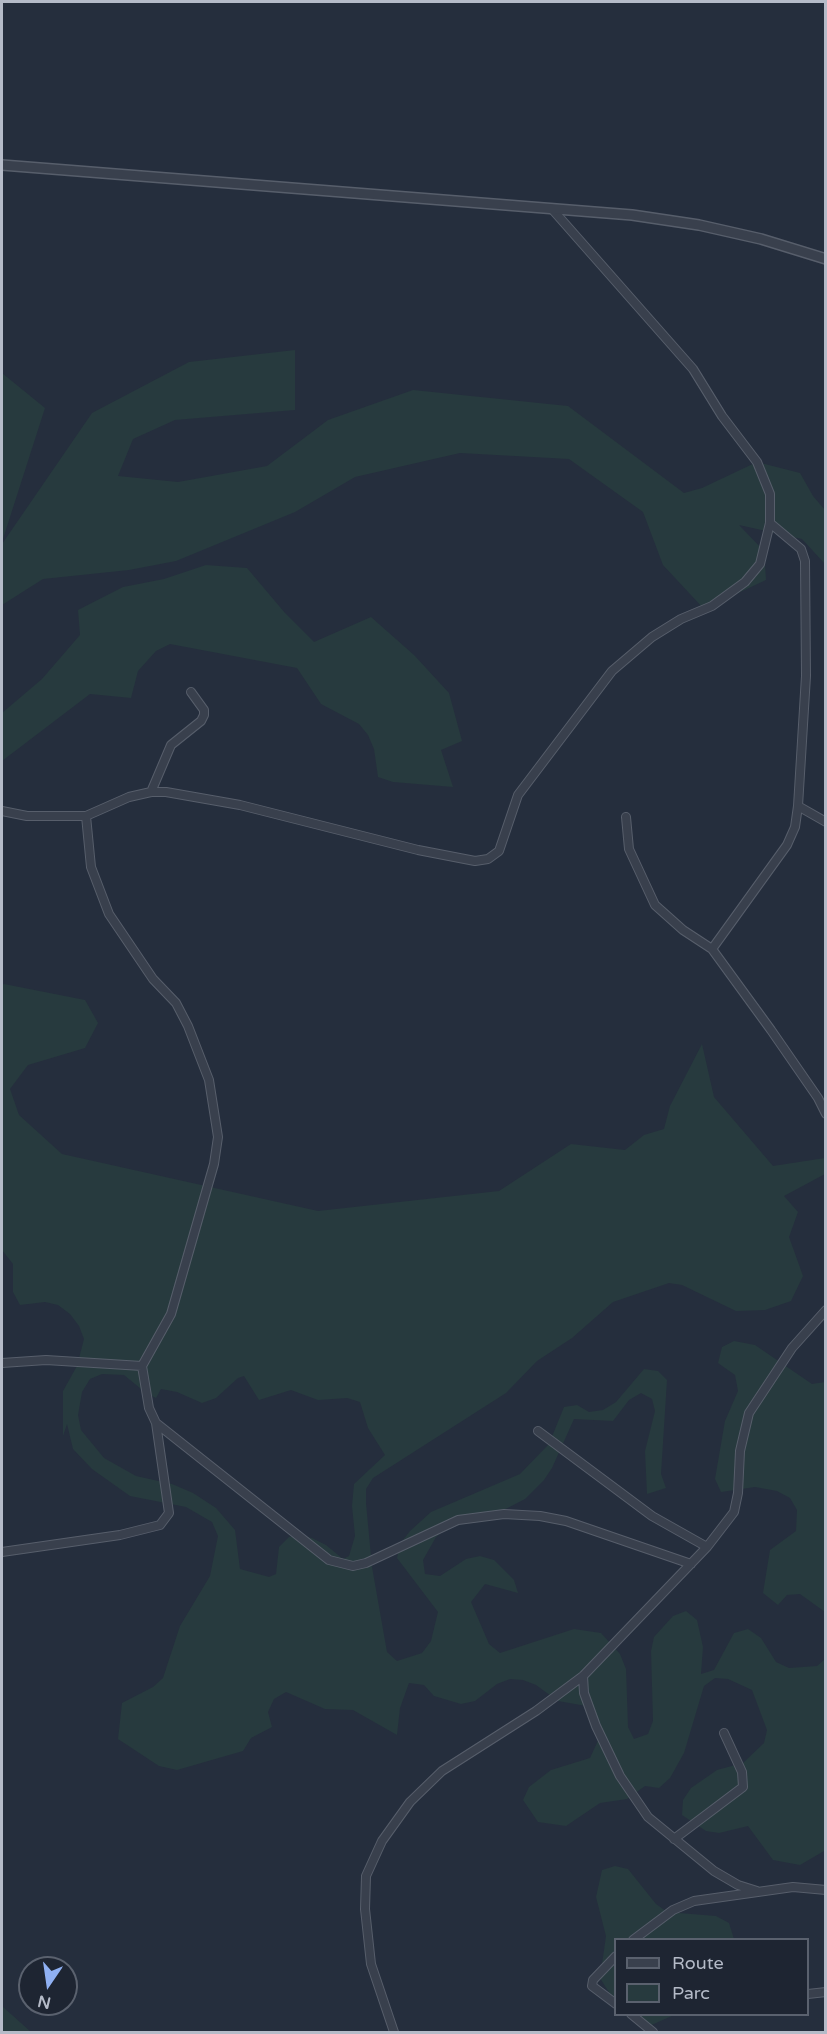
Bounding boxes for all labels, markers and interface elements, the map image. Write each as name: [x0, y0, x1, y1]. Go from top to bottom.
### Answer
legend: [614, 1938, 809, 2016]
text: Route: [672, 1952, 724, 1974]
north arrow: [18, 1956, 78, 2016]
text: Parc: [672, 1982, 710, 2004]
text: N: [36, 1990, 53, 2013]

